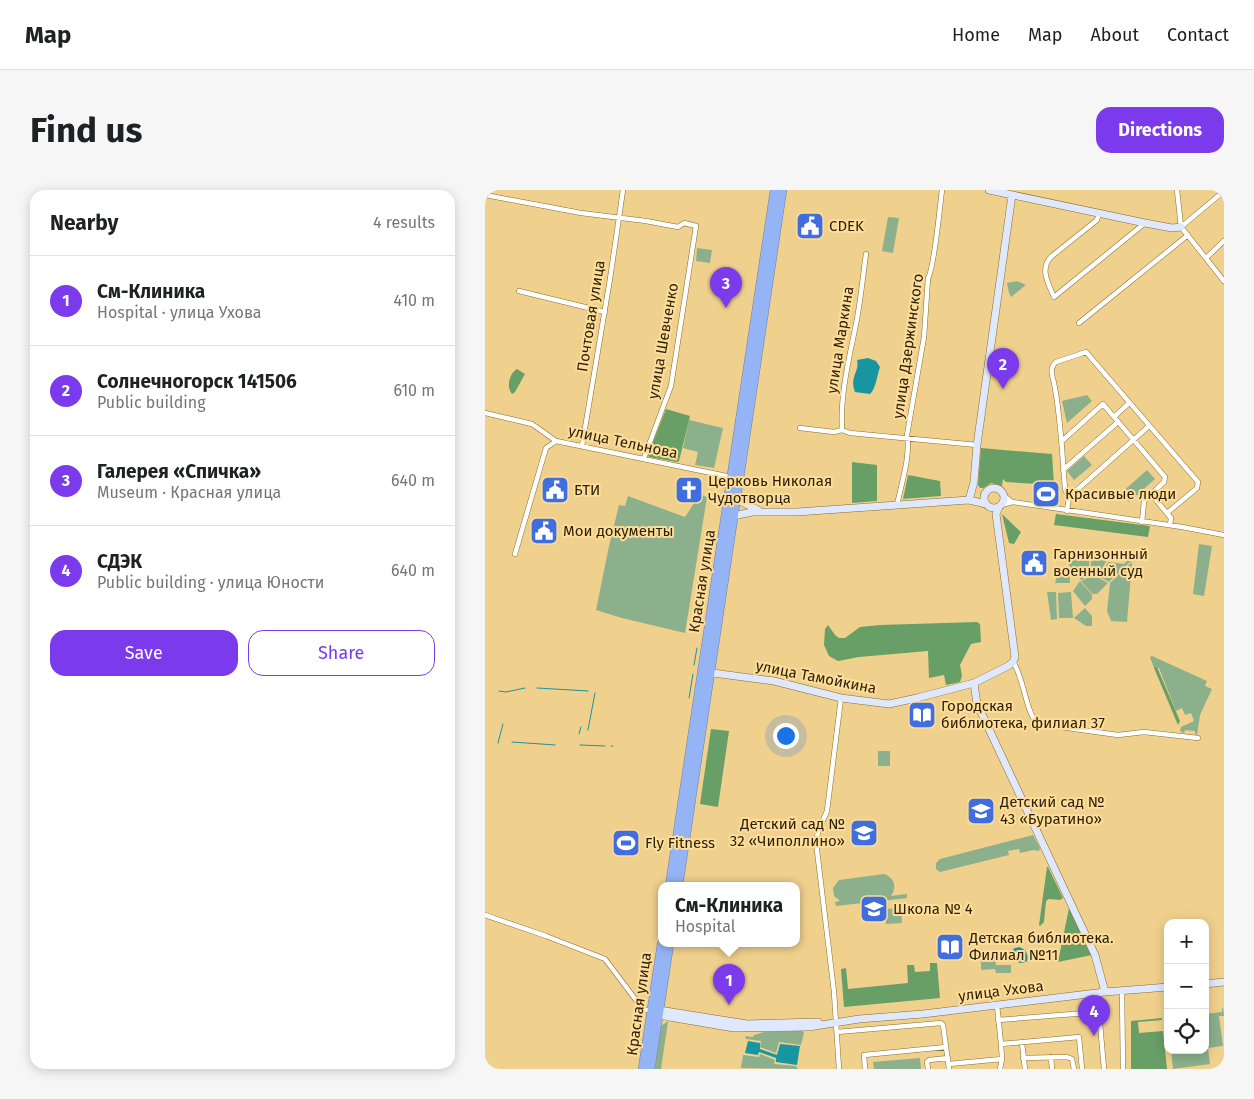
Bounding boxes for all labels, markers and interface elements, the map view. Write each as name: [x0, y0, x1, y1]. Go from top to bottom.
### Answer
text: Map: [25, 21, 71, 49]
text: Home: [952, 24, 1000, 46]
text: Map: [1028, 24, 1062, 46]
text: About: [1090, 24, 1139, 46]
text: Contact: [1167, 24, 1229, 46]
button: Directions: [1096, 107, 1224, 153]
text: Find us: [30, 109, 142, 151]
text: Nearby: [50, 210, 118, 236]
public building icon: CDEK: [795, 211, 825, 241]
text: 4 results: [373, 213, 435, 232]
place label: CDEK: [829, 217, 864, 235]
street label: Почтовая улица: [573, 259, 609, 373]
pin: 3: [710, 267, 742, 308]
street label: улица Дзержинского: [889, 272, 927, 420]
text: См-Клиника: [97, 280, 205, 303]
street label: улица Шевченко: [644, 281, 682, 401]
street label: улица Маркина: [823, 285, 857, 395]
text: 1: [62, 291, 70, 310]
text: 410 m: [394, 291, 435, 310]
text: Hospital · улица Ухова: [97, 303, 262, 322]
pin: 2: [987, 348, 1019, 389]
text: Солнечногорск 141506: [97, 370, 297, 393]
text: 2: [62, 381, 70, 400]
text: 610 m: [393, 381, 435, 400]
text: Public building: [97, 393, 205, 412]
street label: улица Тельнова: [567, 422, 679, 462]
text: Галерея «Спичка»: [97, 460, 261, 483]
text: 3: [62, 471, 70, 490]
text: 640 m: [391, 471, 435, 490]
place label: Церковь Николая Чудотворца: [708, 472, 832, 507]
public building icon: БТИ: [540, 475, 570, 505]
church icon: Церковь Николая Чудотворца: [674, 475, 704, 505]
sports icon: Красивые люди: [1031, 479, 1061, 509]
place label: БТИ: [574, 481, 600, 499]
text: Museum · Красная улица: [97, 483, 281, 502]
place label: Красивые люди: [1065, 485, 1176, 503]
public building icon: Мои документы: [529, 516, 559, 546]
place label: Мои документы: [563, 522, 674, 540]
street label: Красная улица: [685, 528, 719, 634]
place label: Гарнизонный военный суд: [1053, 545, 1148, 580]
public building icon: Гарнизонный военный суд: [1019, 548, 1049, 578]
text: СДЭК: [97, 550, 142, 573]
text: 4: [61, 561, 71, 580]
text: 640 m: [391, 561, 435, 580]
text: Public building · улица Юности: [97, 573, 324, 592]
button: Save: [50, 630, 238, 676]
button: Share: [248, 630, 435, 676]
street label: улица Тамойкина: [754, 656, 878, 698]
place label: Городская библиотека, филиал 37: [941, 697, 1105, 732]
library icon: Городская библиотека, филиал 37: [907, 700, 937, 730]
your location: [773, 723, 799, 749]
place label: Детский сад № 43 «Буратино»: [999, 793, 1105, 828]
school or university icon: Детский сад № 43 «Буратино»: [966, 796, 996, 826]
place label: Детский сад № 32 «Чиполлино»: [730, 815, 845, 850]
school or university icon: Детский сад № 32 «Чиполлино»: [849, 818, 879, 848]
sports icon: Fly Fitness: [611, 828, 641, 858]
place label: Fly Fitness: [645, 834, 715, 852]
popup: [658, 882, 800, 947]
text: См-Клиника: [675, 894, 783, 917]
school or university icon: Школа № 4: [859, 894, 889, 924]
place label: Школа № 4: [893, 900, 973, 918]
text: Hospital: [675, 917, 735, 936]
map controls: [1164, 919, 1209, 1054]
button: +: [1164, 919, 1209, 964]
place label: Детская библиотека. Филиал №11: [968, 929, 1114, 964]
library icon: Детская библиотека. Филиал №11: [935, 932, 965, 962]
street label: Красная улица: [623, 951, 655, 1057]
pin: 1: [713, 964, 745, 1005]
button: −: [1164, 964, 1209, 1009]
street label: улица Ухова: [957, 977, 1045, 1005]
pin: 4: [1078, 995, 1110, 1036]
button: locate: [1164, 1009, 1209, 1054]

